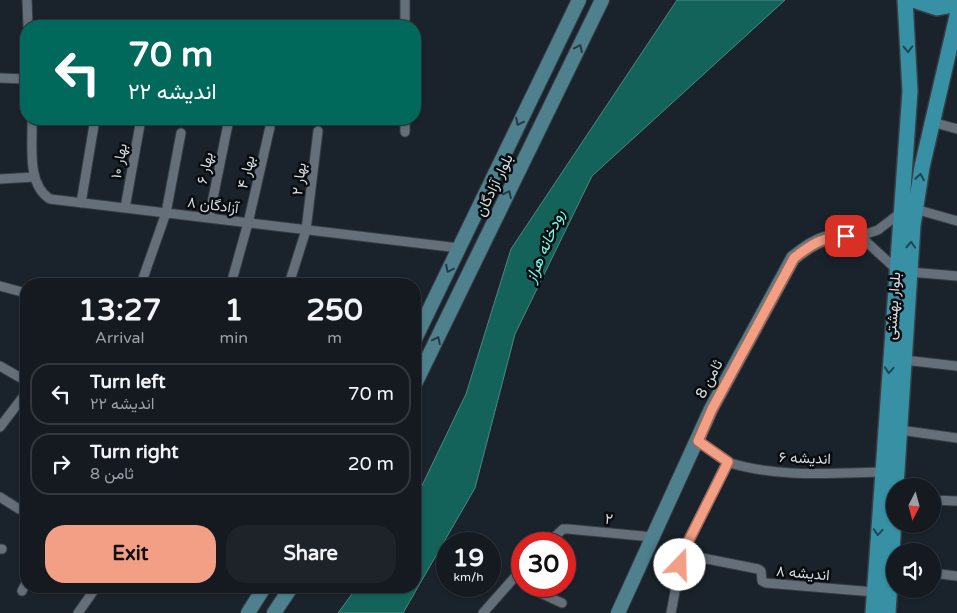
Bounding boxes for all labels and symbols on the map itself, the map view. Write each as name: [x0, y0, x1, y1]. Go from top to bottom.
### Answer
one-way arrow: [573, 44, 583, 53]
one-way arrow: [903, 45, 913, 53]
one-way arrow: [515, 117, 525, 126]
street label: بهار ۱۰: [107, 142, 131, 180]
street label: بهار ۶: [193, 150, 217, 186]
street label: بلوار آزادگان: [471, 151, 517, 219]
street label: بهار ۴: [233, 154, 259, 190]
street label: بهار ۲: [288, 162, 310, 196]
one-way arrow: [915, 172, 925, 181]
one-way arrow: [502, 190, 512, 199]
street label: آزادگان ۸: [186, 193, 241, 217]
water label: رودخانه هراز: [520, 206, 570, 286]
pin: [825, 215, 867, 257]
one-way arrow: [906, 241, 917, 249]
one-way arrow: [445, 264, 455, 273]
street label: بلوار بهشتی: [882, 271, 905, 341]
one-way arrow: [430, 336, 441, 345]
street label: ثامن 8: [691, 357, 727, 402]
one-way arrow: [884, 366, 895, 374]
street label: اندیشه ۶: [779, 448, 831, 468]
north arrow: [886, 478, 941, 532]
street label: ۲: [604, 510, 614, 528]
one-way arrow: [873, 528, 884, 536]
speed limit sign: 30: [511, 532, 576, 597]
position arrow: [653, 538, 705, 590]
street label: اندیشه ۸: [776, 562, 830, 584]

